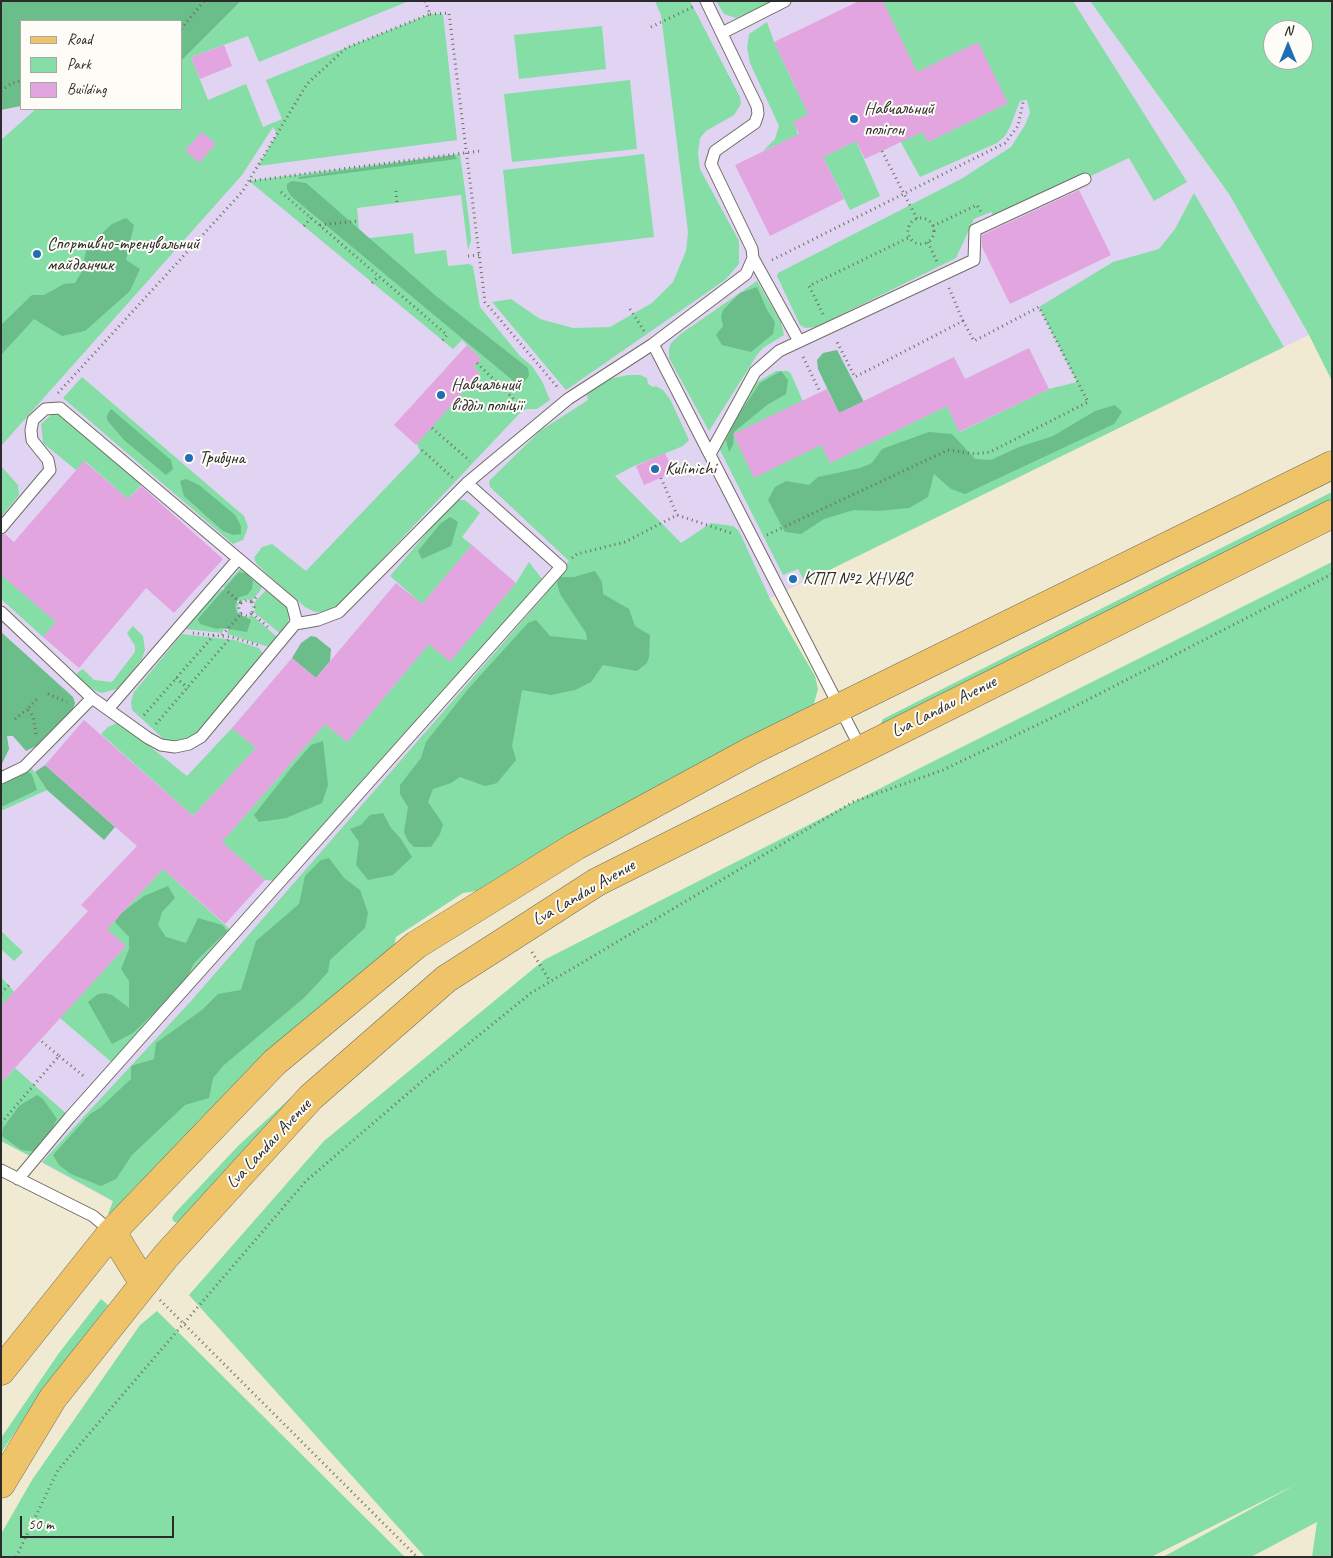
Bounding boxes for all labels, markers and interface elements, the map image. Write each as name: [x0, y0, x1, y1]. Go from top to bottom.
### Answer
legend: [20, 20, 182, 110]
north arrow: [1263, 20, 1313, 70]
text: N: [1284, 22, 1292, 39]
text: Road: [67, 30, 92, 49]
text: Park: [67, 55, 91, 74]
text: Building: [67, 80, 106, 99]
place label: Навчальний полігон: [864, 98, 934, 140]
marker: Навчальний полігон: [848, 113, 860, 125]
place label: Спортивно-тренувальний майданчик: [47, 233, 199, 276]
marker: Спортивно-тренувальний майданчик: [31, 248, 43, 260]
place label: Навчальний відділ поліції: [451, 374, 522, 416]
marker: Навчальний відділ поліції: [435, 389, 447, 401]
place label: Трибуна: [199, 447, 245, 469]
marker: Трибуна: [183, 452, 195, 464]
place label: Kulinichi: [665, 458, 716, 480]
marker: Kulinichi: [649, 463, 661, 475]
place label: КПП №2 ХНУВС: [803, 568, 912, 590]
marker: КПП №2 ХНУВС: [787, 573, 799, 585]
street label: Lva Landau Avenue: [888, 671, 1000, 743]
street label: Lva Landau Avenue: [529, 855, 639, 931]
street label: Lva Landau Avenue: [222, 1095, 316, 1193]
scale bar: [22, 1506, 176, 1538]
text: 50 m: [28, 1515, 54, 1534]

